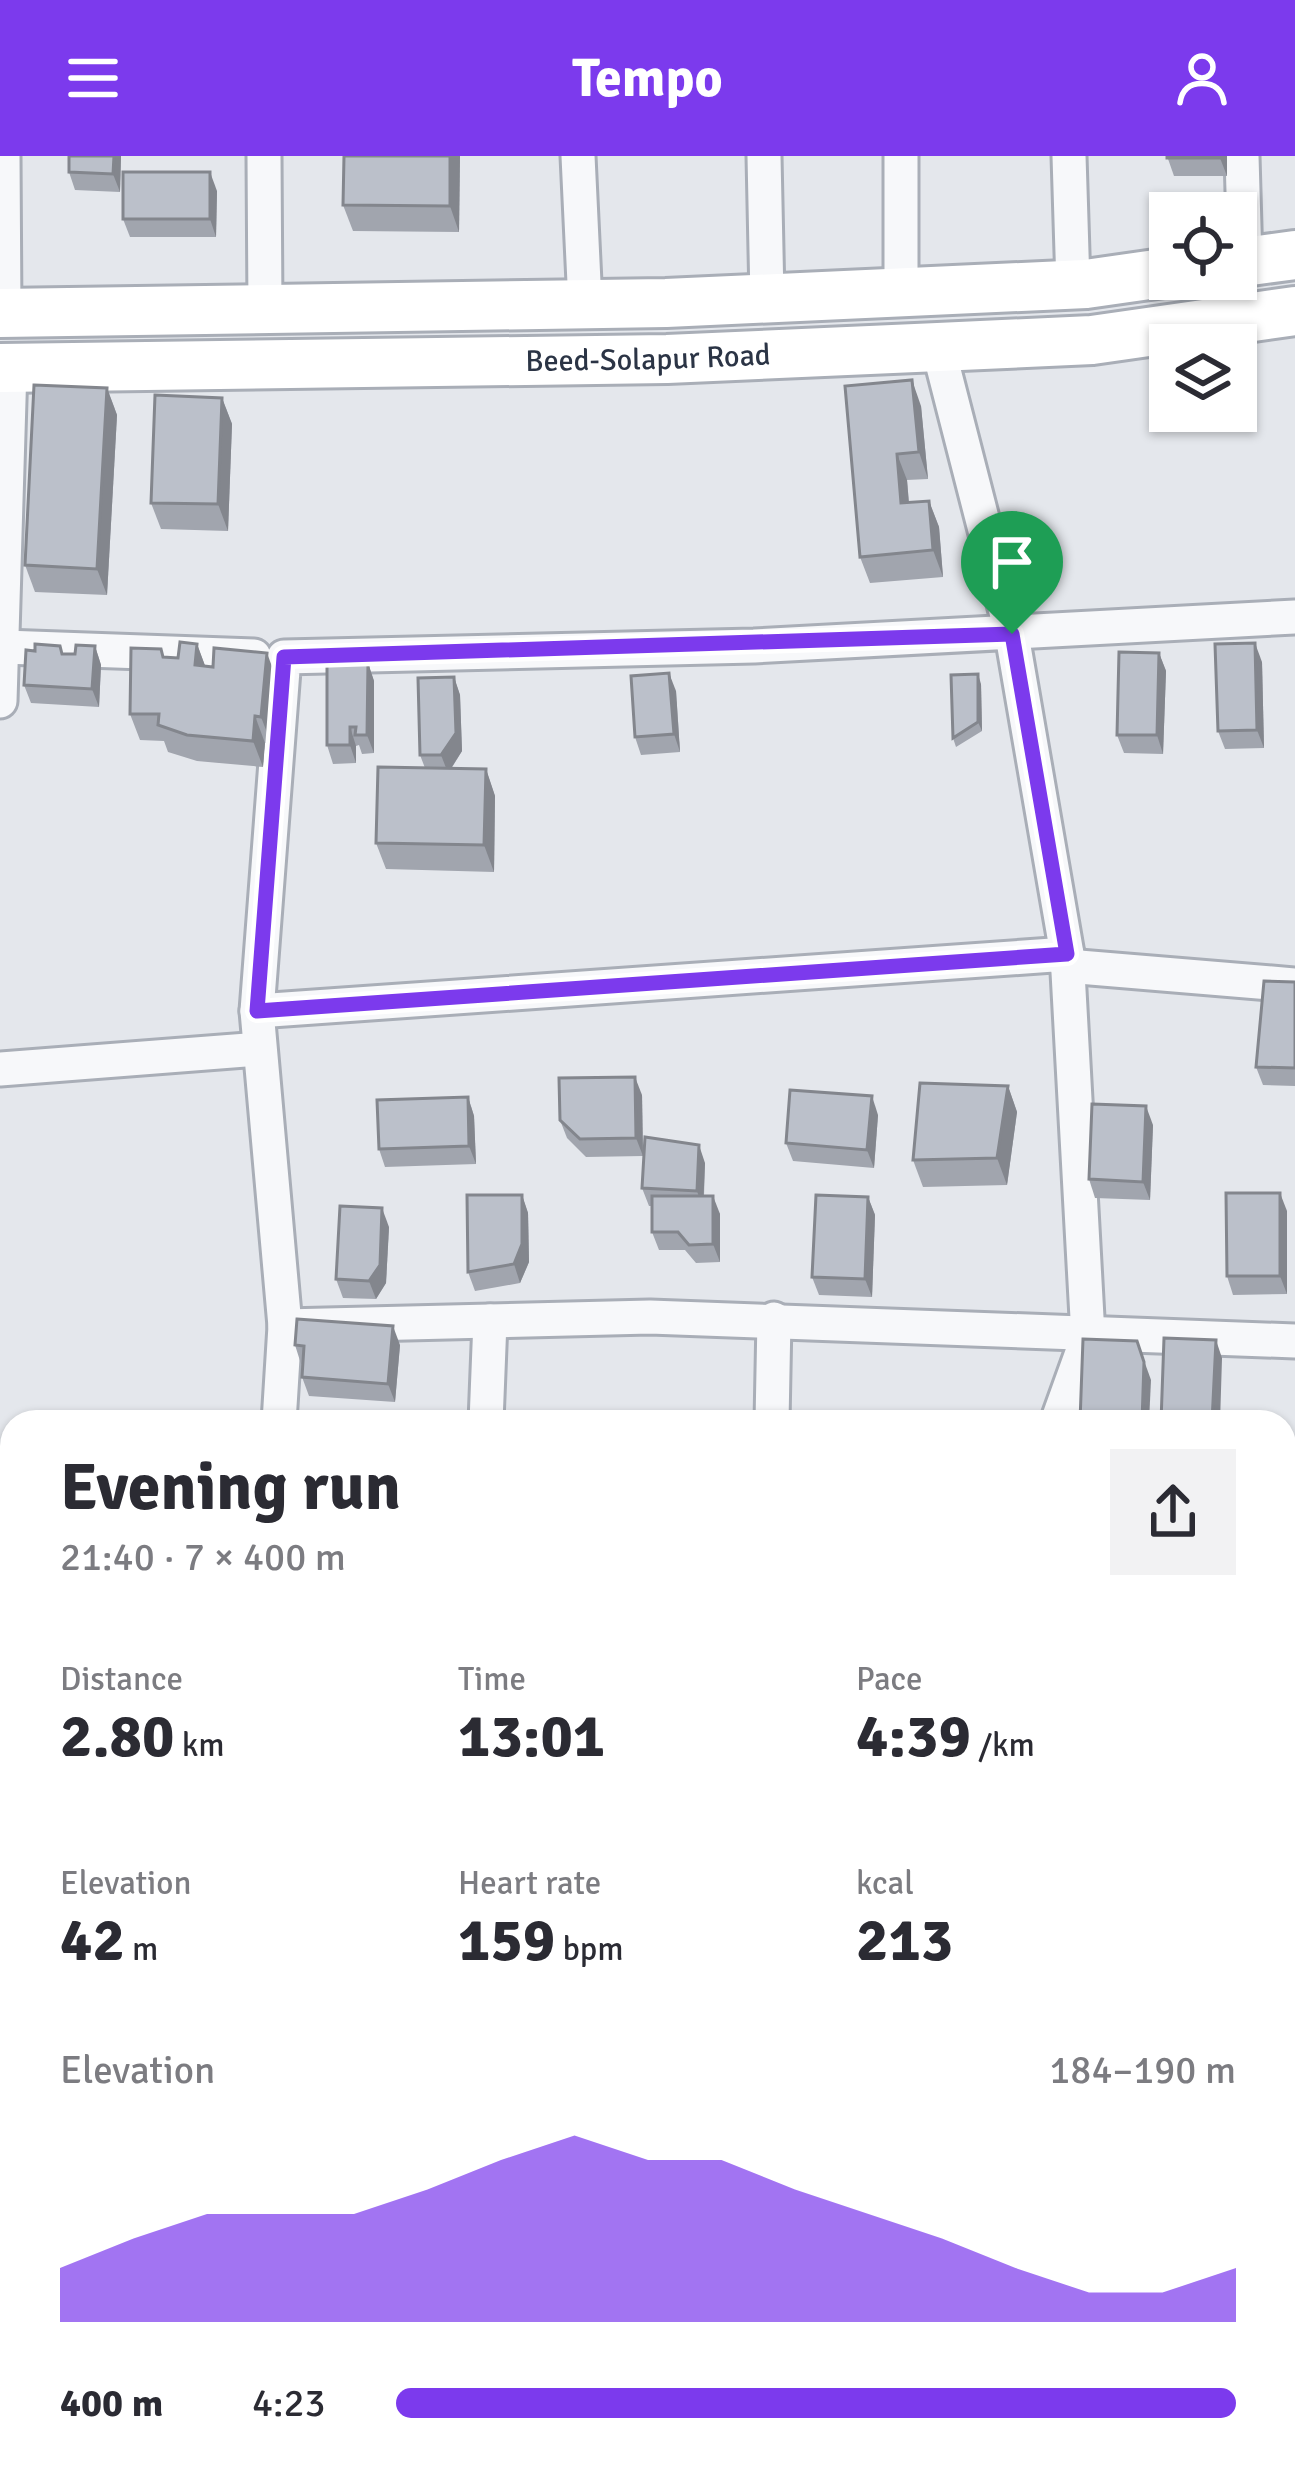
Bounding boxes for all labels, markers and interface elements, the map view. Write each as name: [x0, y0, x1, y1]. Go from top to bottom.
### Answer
icon: menu: [60, 45, 126, 111]
text: Tempo: [572, 45, 723, 112]
icon: person: [1169, 45, 1235, 111]
map controls: [1149, 192, 1257, 432]
button: locate: [1149, 192, 1257, 300]
button: layers: [1149, 324, 1257, 432]
street label: Beed-Solapur Road: [525, 336, 771, 379]
pin: [961, 511, 1063, 634]
icon: arrive: [979, 529, 1045, 595]
text: Evening run: [60, 1447, 401, 1528]
button: share: [1110, 1449, 1236, 1575]
text: 21:40 · 7 × 400 m: [60, 1533, 346, 1581]
text: Distance: [60, 1659, 183, 1700]
text: Time: [458, 1659, 526, 1700]
text: Pace: [856, 1659, 922, 1700]
text: 2.80: [60, 1700, 174, 1774]
text: 13:01: [458, 1700, 605, 1774]
text: 4:39: [856, 1700, 971, 1774]
text: km: [174, 1725, 225, 1766]
text: /km: [971, 1725, 1035, 1766]
text: Elevation: [60, 1863, 191, 1904]
text: Heart rate: [458, 1863, 601, 1904]
text: kcal: [856, 1863, 914, 1904]
text: 42: [60, 1904, 125, 1978]
text: 159: [458, 1904, 555, 1978]
text: 213: [856, 1904, 953, 1978]
text: m: [125, 1929, 158, 1970]
text: bpm: [555, 1929, 624, 1970]
text: Elevation: [60, 2046, 215, 2094]
text: 184–190 m: [1049, 2046, 1236, 2094]
text: 400 m: [60, 2379, 163, 2427]
text: 4:23: [252, 2379, 326, 2427]

